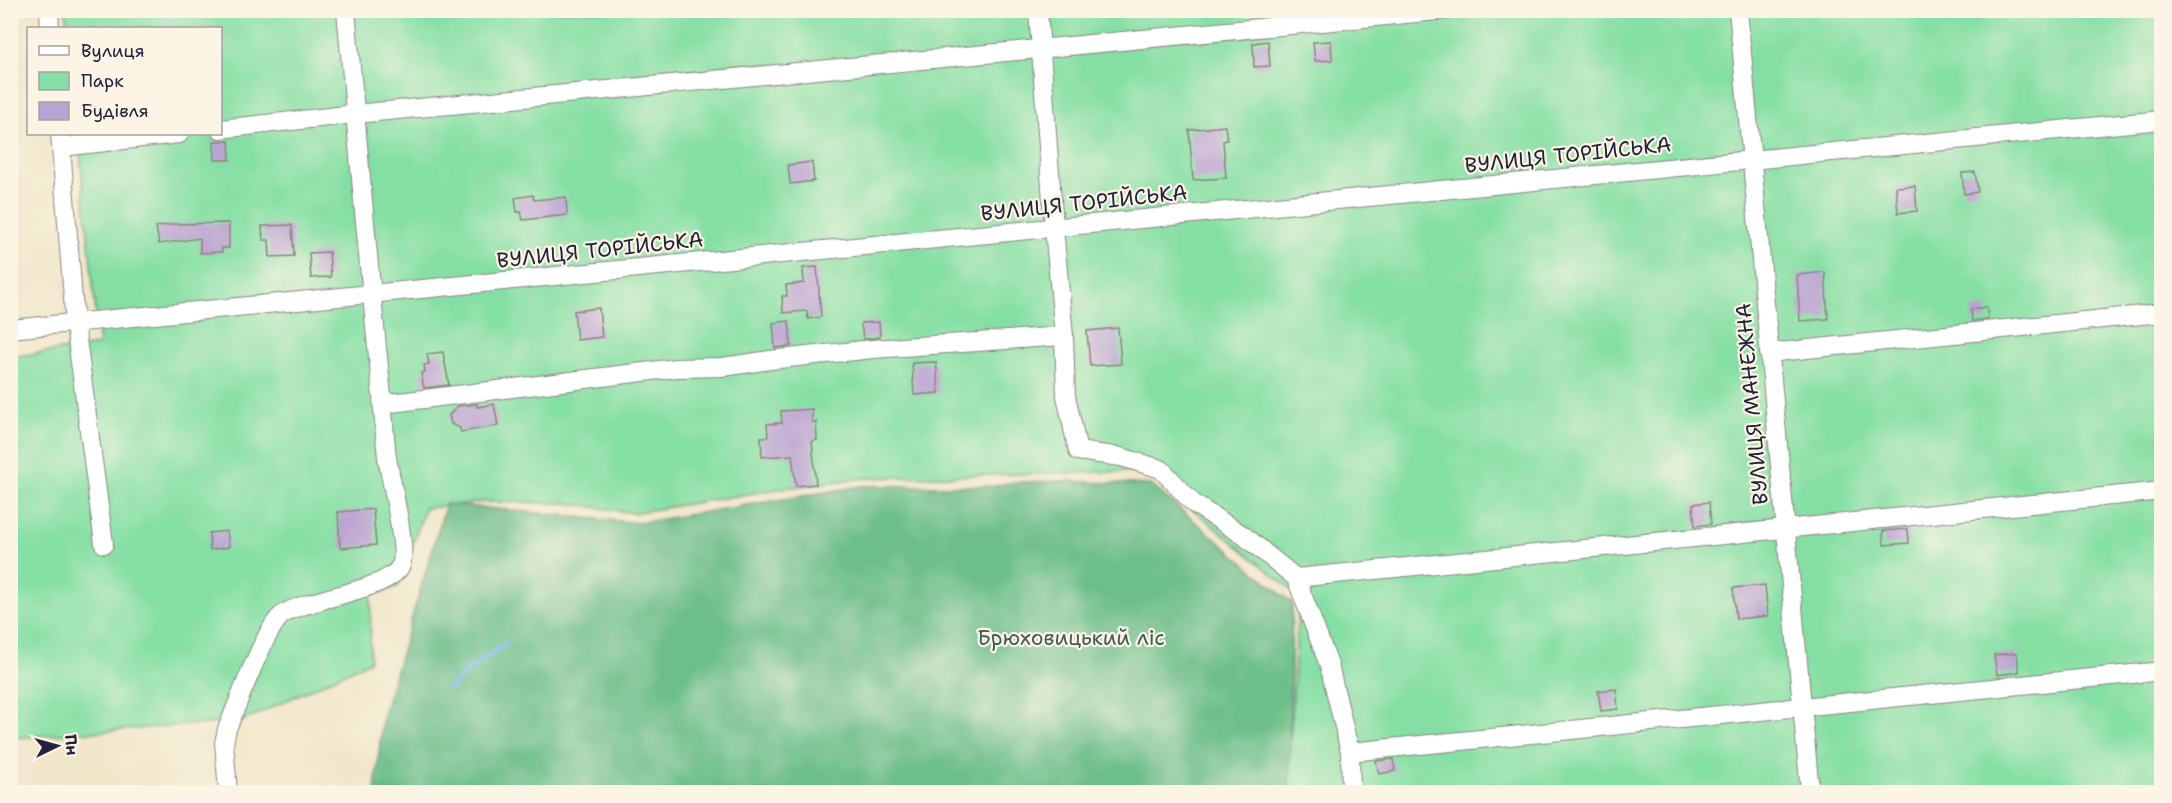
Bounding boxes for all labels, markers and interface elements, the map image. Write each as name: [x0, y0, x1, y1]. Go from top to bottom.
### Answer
legend: [27, 27, 222, 135]
text: Вулиця: [81, 39, 145, 63]
text: Парк: [81, 69, 124, 93]
text: Будівля: [81, 99, 149, 123]
street label: ВУЛИЦЯ ТОРІЙСЬКА: [1463, 130, 1673, 180]
street label: ВУЛИЦЯ ТОРІЙСЬКА: [979, 178, 1189, 228]
street label: ВУЛИЦЯ ТОРІЙСЬКА: [495, 225, 705, 275]
street label: ВУЛИЦЯ МАНЕЖНА: [1729, 302, 1775, 506]
park label: Брюховицький ліс: [977, 624, 1165, 652]
north arrow: [27, 716, 87, 776]
text: Пн: [60, 733, 83, 756]

